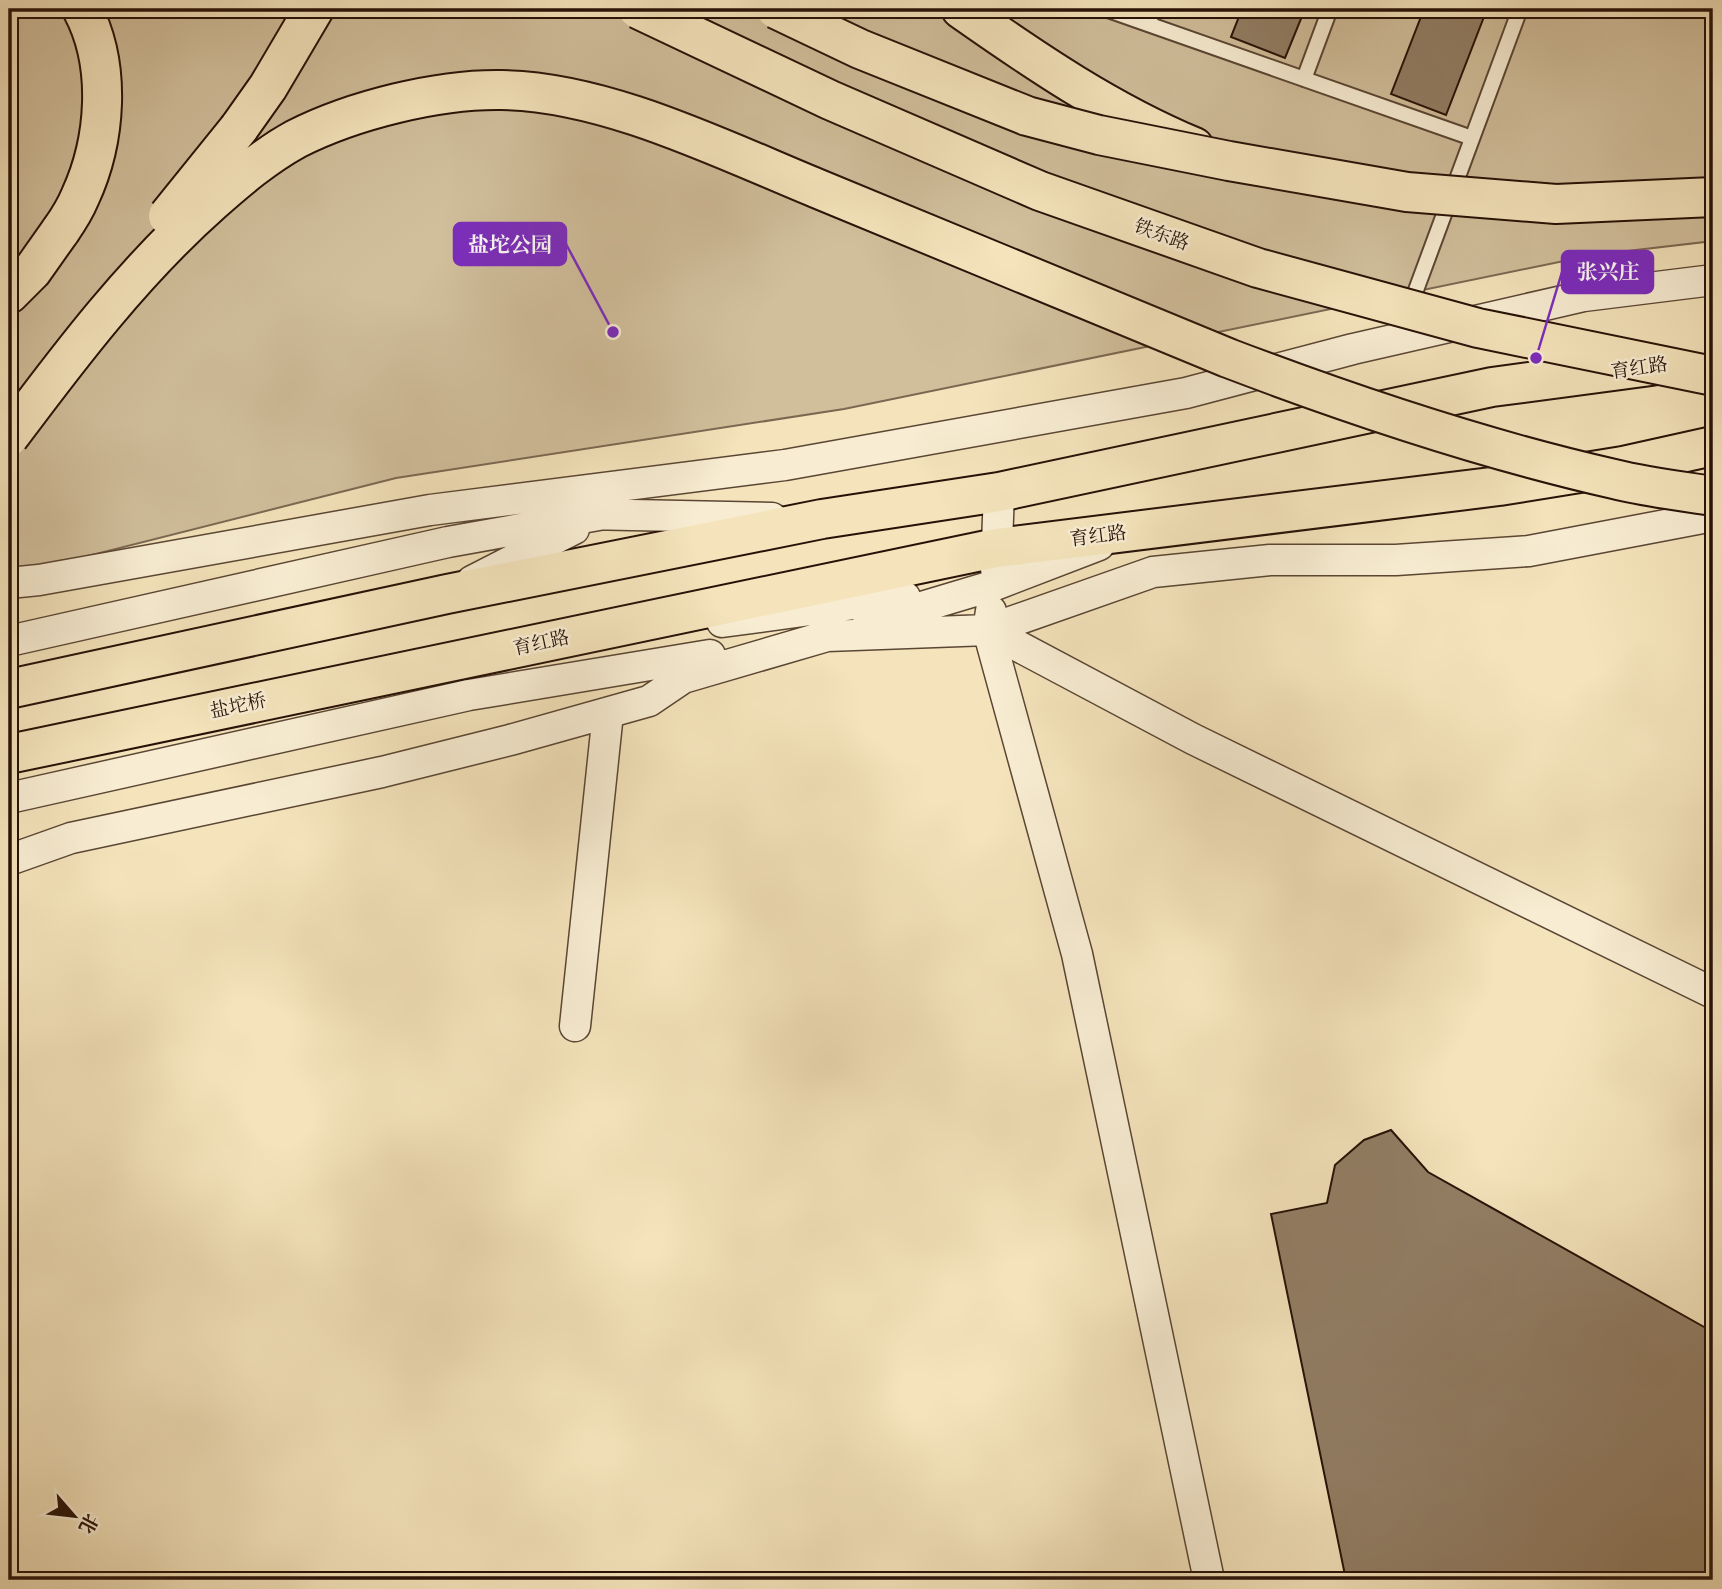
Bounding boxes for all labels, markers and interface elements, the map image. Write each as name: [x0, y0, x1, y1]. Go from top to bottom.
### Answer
street label: 铁东路: [1130, 213, 1193, 257]
callout: 盐坨公园: [454, 223, 566, 265]
text: 盐坨公园: [468, 231, 552, 259]
callout: 张兴庄: [1562, 251, 1653, 293]
text: 张兴庄: [1577, 258, 1640, 286]
street label: 育红路: [1609, 351, 1669, 385]
street label: 育红路: [1068, 520, 1128, 552]
street label: 育红路: [511, 624, 572, 662]
street label: 盐坨桥: [208, 687, 269, 725]
north arrow: [38, 1480, 108, 1550]
text: 北: [72, 1509, 104, 1538]

